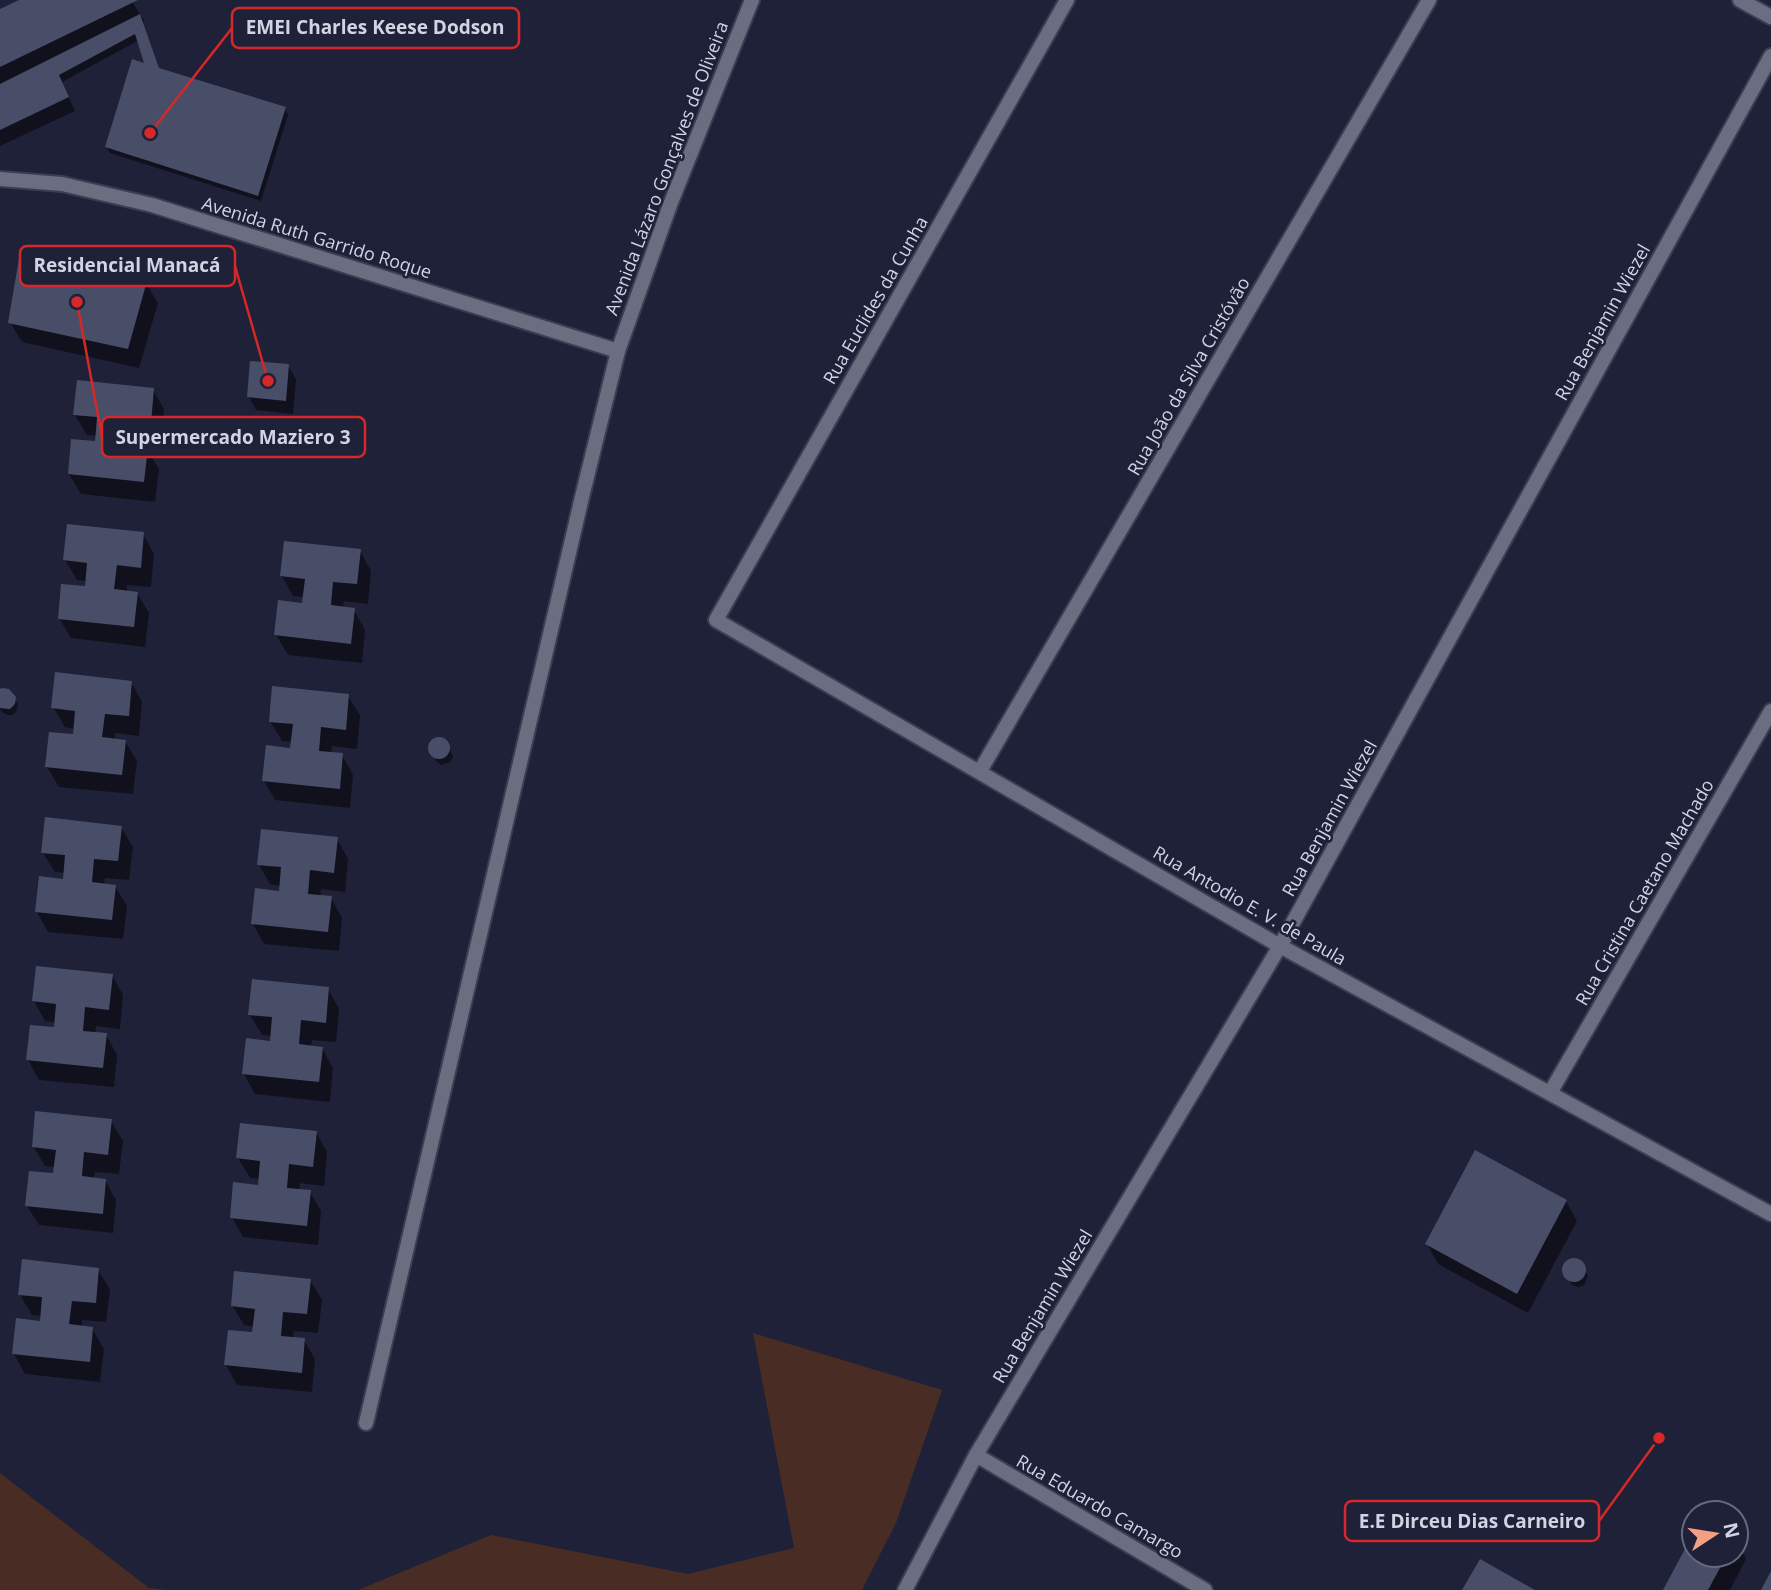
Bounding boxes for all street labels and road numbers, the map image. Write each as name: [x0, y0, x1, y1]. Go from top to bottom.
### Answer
street label: Avenida Lázaro Gonçalves de Oliveira: [599, 18, 733, 318]
street label: Avenida Ruth Garrido Roque: [199, 191, 435, 283]
street label: Rua Euclides da Cunha: [817, 212, 933, 388]
street label: Rua Benjamin Wiezel: [1549, 239, 1655, 405]
street label: Rua João da Silva Cristóvão: [1121, 272, 1255, 480]
street label: Rua Benjamin Wiezel: [1276, 735, 1382, 901]
street label: Rua Cristina Caetano Machado: [1569, 775, 1719, 1009]
street label: Rua Antodio E. V. de Paula: [1149, 840, 1351, 970]
street label: Rua Benjamin Wiezel: [987, 1225, 1097, 1387]
street label: Rua Eduardo Camargo: [1012, 1448, 1188, 1564]

